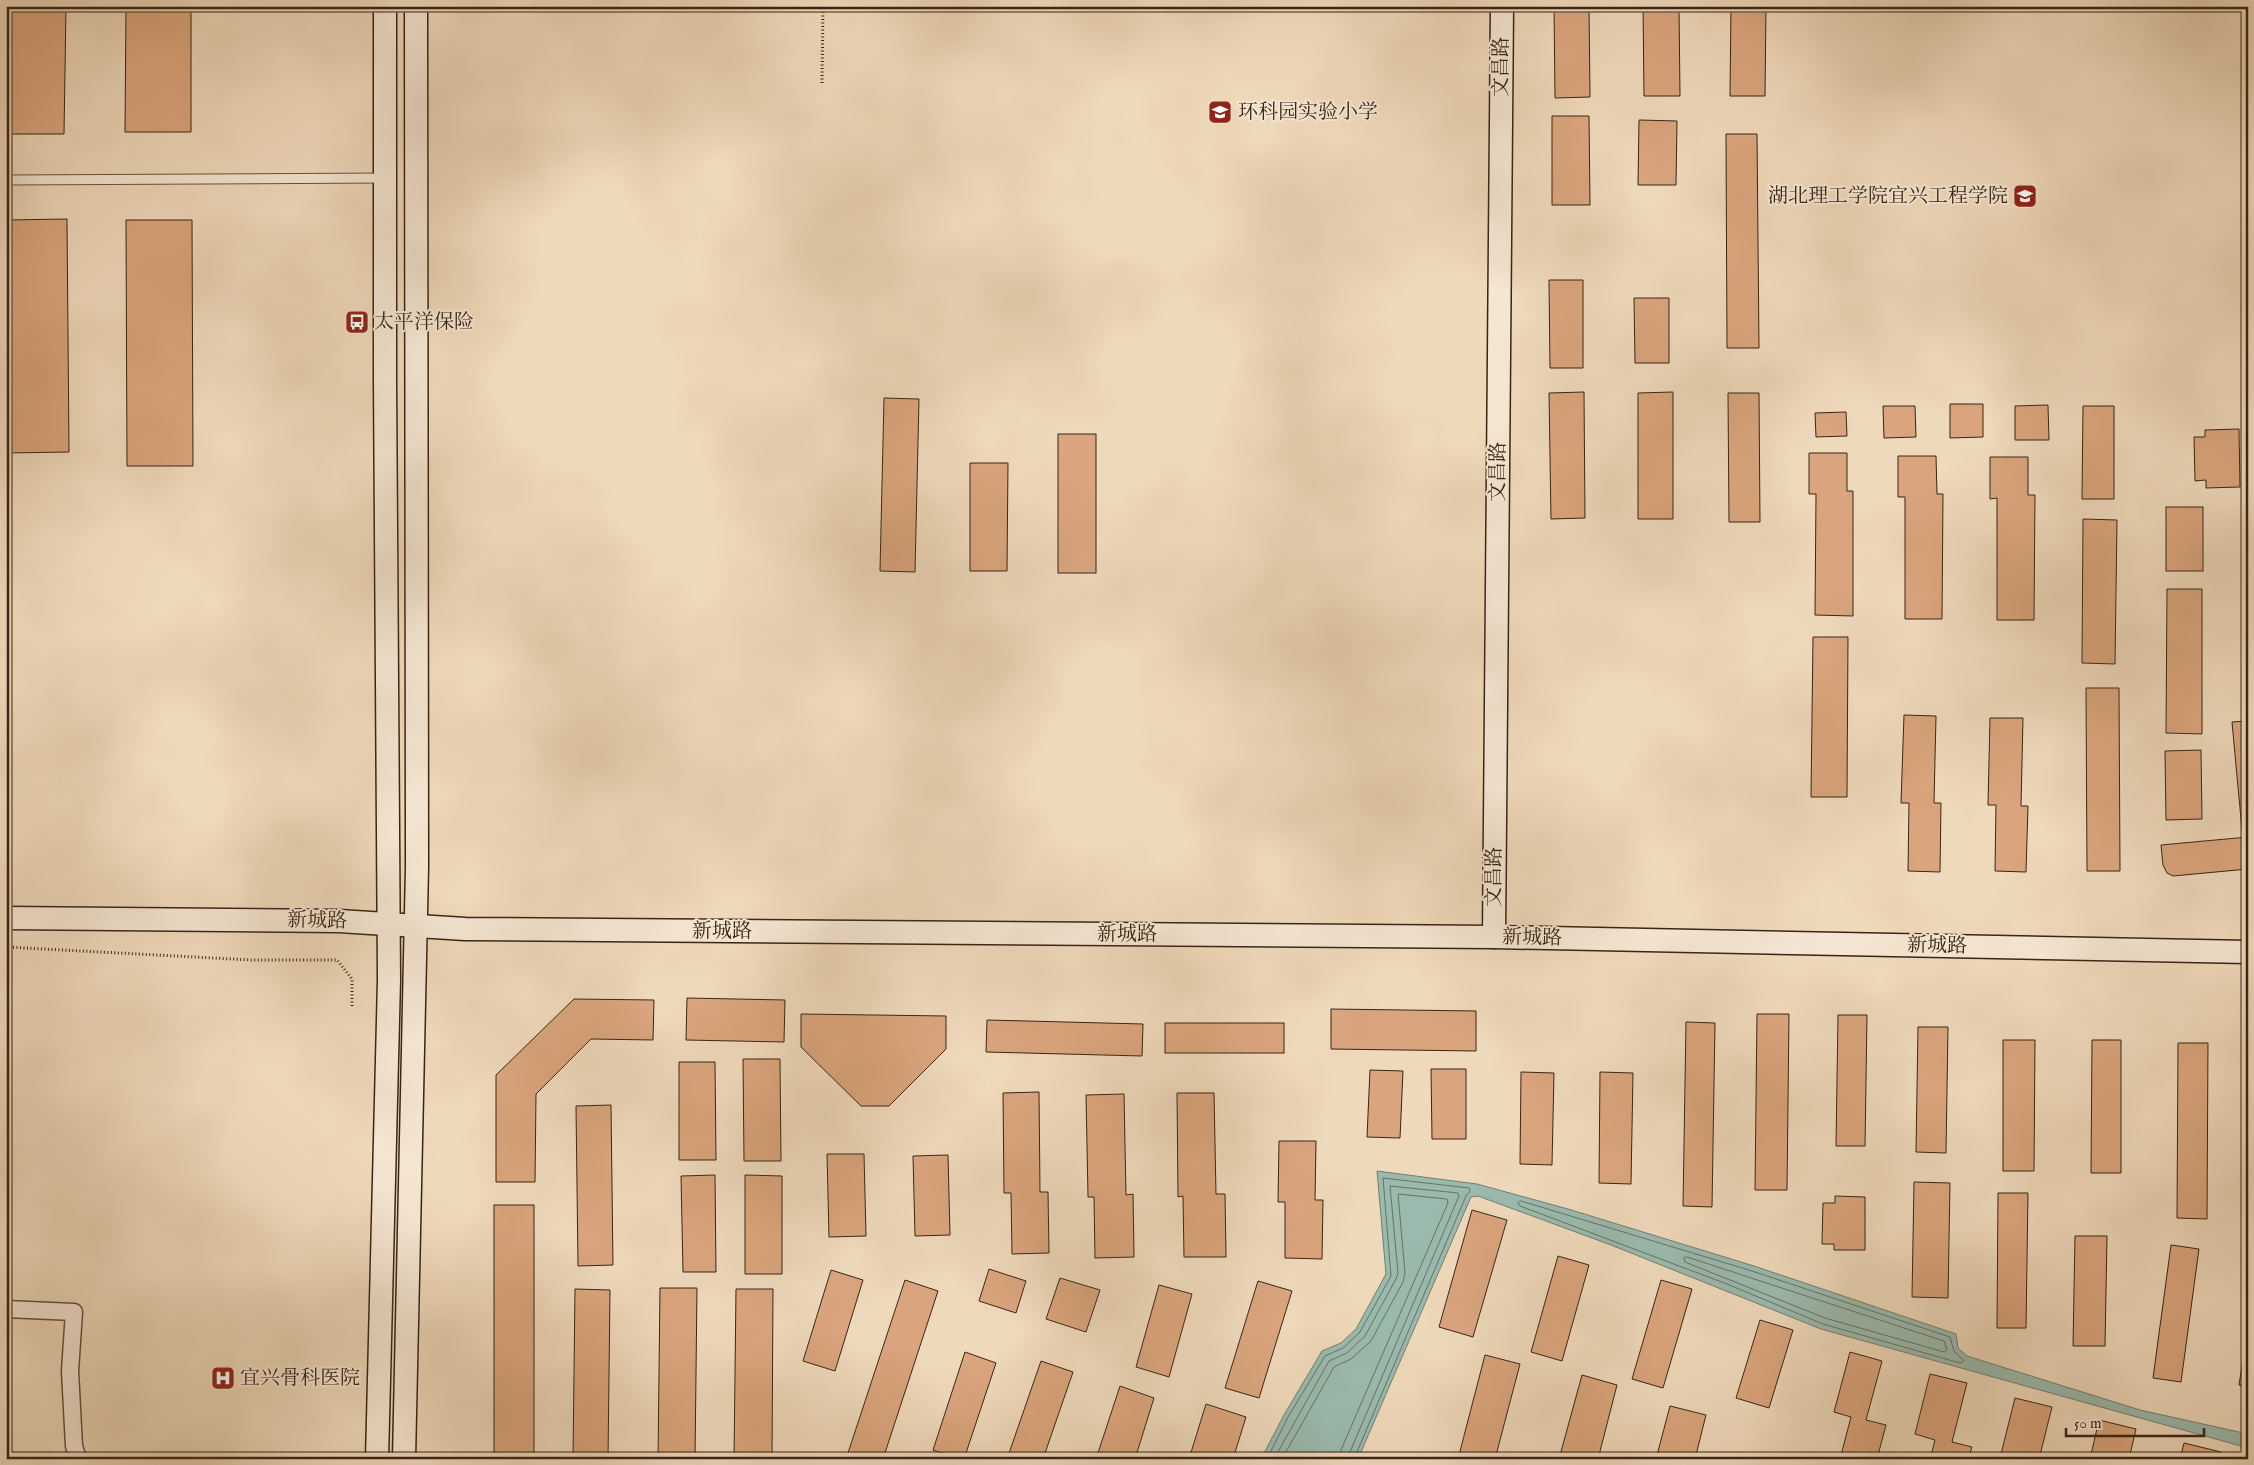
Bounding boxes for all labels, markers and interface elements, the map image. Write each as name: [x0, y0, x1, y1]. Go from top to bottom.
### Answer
street label: 文昌路: [1489, 37, 1514, 97]
school or university icon: 环科园实验小学: [1207, 99, 1233, 125]
place label: 环科园实验小学: [1238, 100, 1378, 125]
school or university icon: 湖北理工学院宜兴工程学院: [2012, 183, 2038, 209]
place label: 湖北理工学院宜兴工程学院: [1768, 184, 2008, 209]
bus stop icon: 太平洋保险: [344, 309, 370, 335]
place label: 太平洋保险: [374, 310, 474, 335]
street label: 文昌路: [1486, 442, 1511, 502]
street label: 文昌路: [1482, 847, 1507, 907]
street label: 新城路: [287, 908, 347, 934]
street label: 新城路: [692, 919, 752, 944]
street label: 新城路: [1097, 922, 1157, 947]
street label: 新城路: [1502, 925, 1562, 951]
street label: 新城路: [1907, 933, 1967, 959]
hospital icon: 宜兴骨科医院: [210, 1365, 236, 1391]
place label: 宜兴骨科医院: [240, 1366, 360, 1391]
scale bar: [2066, 1405, 2204, 1437]
text: 50 m: [2074, 1414, 2102, 1433]

